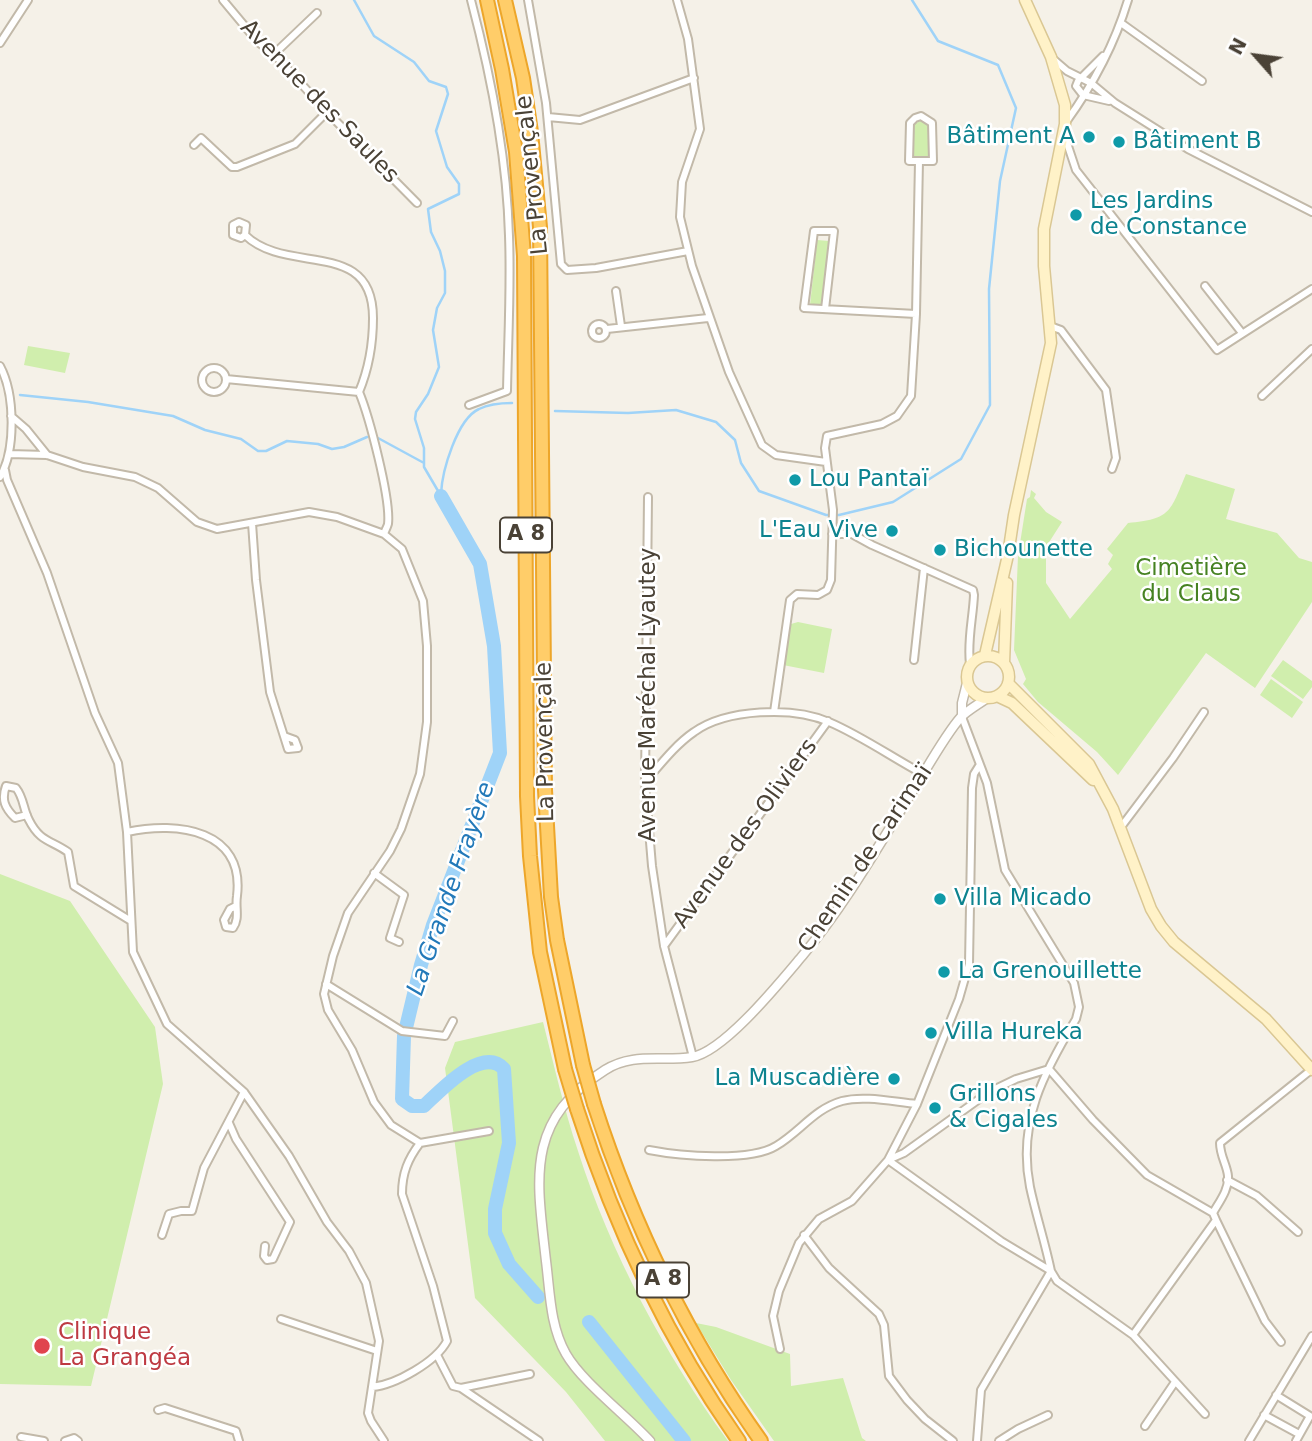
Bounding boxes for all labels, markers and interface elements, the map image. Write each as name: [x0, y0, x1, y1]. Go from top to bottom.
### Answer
street label: Avenue des Saules: [234, 15, 404, 189]
north arrow: [1221, 21, 1291, 91]
text: N: [1224, 34, 1251, 58]
street label: La Provençale: [511, 94, 555, 256]
place label: Bâtiment A: [947, 123, 1075, 151]
place label: Bâtiment B: [1133, 128, 1262, 156]
marker: Bâtiment A: [1081, 129, 1097, 145]
marker: Bâtiment B: [1111, 134, 1127, 150]
place label: Les Jardins de Constance: [1090, 188, 1247, 242]
marker: Les Jardins de Constance: [1068, 207, 1084, 223]
place label: Lou Pantaï: [809, 466, 928, 494]
marker: Lou Pantaï: [787, 472, 803, 488]
place label: L'Eau Vive: [759, 517, 878, 545]
road number: A 8: [500, 518, 552, 552]
marker: L'Eau Vive: [884, 523, 900, 539]
place label: Bichounette: [954, 536, 1093, 564]
marker: Bichounette: [932, 542, 948, 558]
street label: Avenue Maréchal Lyautey: [635, 548, 663, 842]
park label: Cimetière du Claus: [1135, 555, 1247, 609]
street label: La Provençale: [531, 662, 561, 822]
street label: Avenue des Oliviers: [668, 734, 824, 934]
street label: Chemin de Carimaï: [793, 760, 939, 958]
water label: La Grande Frayère: [402, 779, 502, 999]
place label: Villa Micado: [954, 885, 1091, 913]
marker: Villa Micado: [932, 891, 948, 907]
place label: La Grenouillette: [958, 958, 1142, 986]
marker: La Grenouillette: [936, 964, 952, 980]
place label: Villa Hureka: [945, 1019, 1083, 1047]
marker: Villa Hureka: [923, 1025, 939, 1041]
place label: La Muscadière: [714, 1065, 880, 1093]
marker: La Muscadière: [886, 1071, 902, 1087]
place label: Grillons & Cigales: [949, 1081, 1058, 1135]
marker: Grillons & Cigales: [927, 1100, 943, 1116]
road number: A 8: [637, 1262, 689, 1298]
place label: Clinique La Grangéa: [58, 1319, 191, 1373]
marker: Clinique La Grangéa: [32, 1336, 52, 1356]

